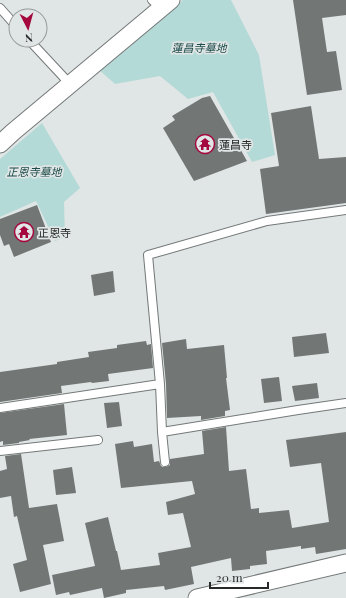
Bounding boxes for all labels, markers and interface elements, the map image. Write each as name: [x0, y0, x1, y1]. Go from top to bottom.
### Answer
north arrow: [8, 8, 48, 48]
text: N: [24, 31, 34, 46]
park label: 蓮昌寺墓地: [172, 40, 227, 55]
temple icon: 蓮昌寺: [194, 133, 216, 155]
place label: 蓮昌寺: [219, 137, 252, 152]
park label: 正恩寺墓地: [7, 164, 62, 179]
temple icon: 正恩寺: [13, 221, 35, 243]
place label: 正恩寺: [38, 225, 71, 240]
scale bar: [210, 564, 268, 590]
text: 20 m: [216, 569, 243, 585]

